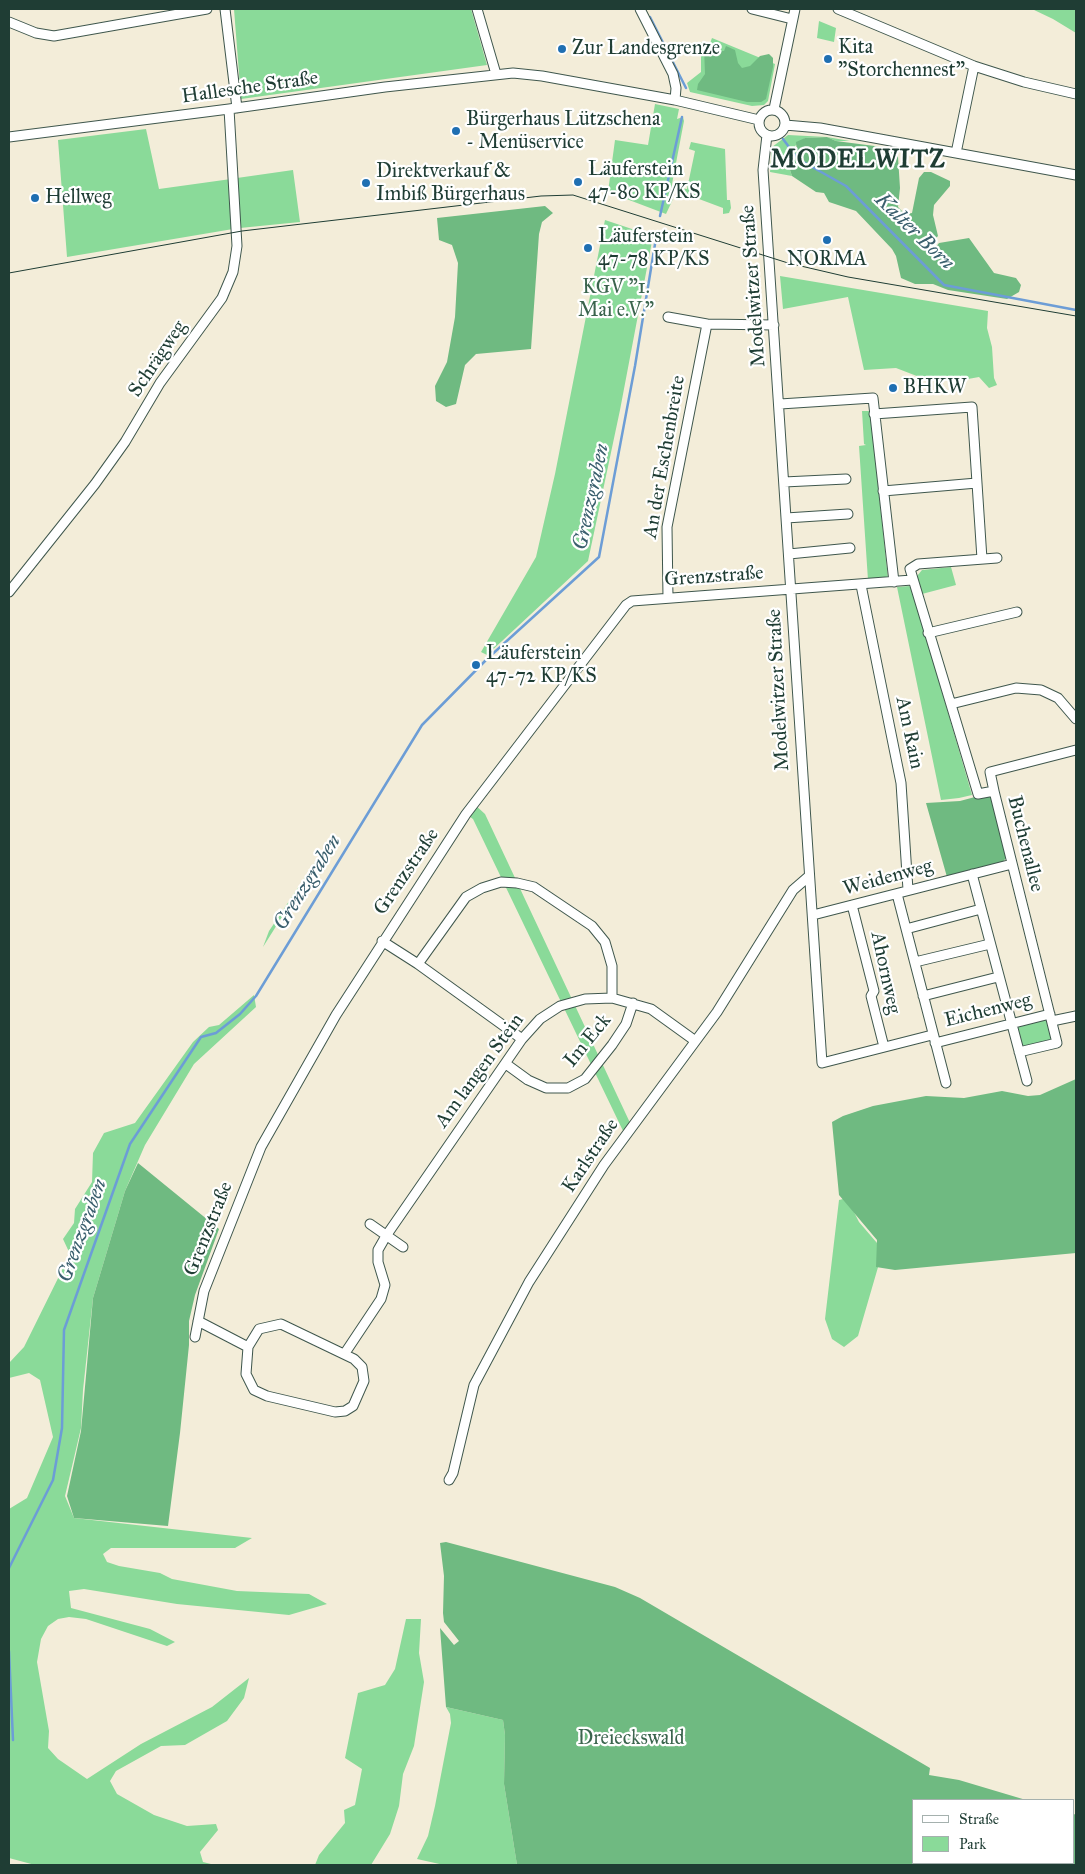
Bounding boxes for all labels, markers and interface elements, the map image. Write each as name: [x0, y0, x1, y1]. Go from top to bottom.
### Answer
place label: Kita "Storchennest": [838, 36, 965, 83]
place label: Zur Landesgrenze: [572, 37, 720, 61]
marker: Zur Landesgrenze: [556, 43, 568, 55]
marker: Kita "Storchennest": [822, 53, 834, 65]
street label: Hallesche Straße: [180, 67, 320, 109]
place label: Bürgerhaus Lützschena - Menüservice: [466, 108, 660, 155]
marker: Bürgerhaus Lützschena - Menüservice: [450, 125, 462, 137]
district label: MODELWITZ: [769, 146, 947, 176]
place label: Läuferstein 47-80 KP/KS: [588, 158, 700, 205]
place label: Direktverkauf & Imbiß Bürgerhaus: [376, 160, 525, 207]
marker: Läuferstein 47-80 KP/KS: [572, 176, 584, 188]
marker: Direktverkauf & Imbiß Bürgerhaus: [360, 177, 372, 189]
place label: Hellweg: [45, 186, 112, 210]
water label: Kalter Born: [869, 188, 959, 276]
marker: Hellweg: [29, 192, 41, 204]
street label: Modelwitzer Straße: [736, 204, 772, 368]
place label: Läuferstein 47-78 KP/KS: [598, 225, 709, 272]
marker: NORMA: [821, 234, 833, 246]
marker: Läuferstein 47-78 KP/KS: [582, 242, 594, 254]
place label: NORMA: [787, 248, 867, 272]
park label: KGV "1. Mai e.V.": [578, 276, 654, 323]
street label: Schrägweg: [124, 316, 192, 402]
street label: An der Eschenbreite: [639, 374, 691, 540]
place label: BHKW: [903, 376, 966, 400]
marker: BHKW: [887, 382, 899, 394]
water label: Grenzgraben: [568, 442, 616, 552]
street label: Grenzstraße: [664, 562, 764, 592]
street label: Modelwitzer Straße: [763, 608, 795, 772]
place label: Läuferstein 47-72 KP/KS: [486, 642, 597, 689]
marker: Läuferstein 47-72 KP/KS: [470, 659, 482, 671]
street label: Am Rain: [890, 695, 928, 771]
street label: Buchenallee: [1001, 793, 1049, 895]
street label: Grenzstraße: [369, 824, 445, 920]
water label: Grenzgraben: [269, 830, 347, 936]
street label: Weidenweg: [841, 855, 935, 901]
street label: Ahornweg: [865, 930, 905, 1016]
street label: Eichenweg: [942, 989, 1034, 1033]
street label: Am langen Stein: [431, 1009, 529, 1133]
street label: Im Eck: [559, 1009, 617, 1073]
street label: Karlstraße: [557, 1114, 625, 1198]
water label: Grenzgraben: [53, 1176, 113, 1286]
street label: Grenzstraße: [179, 1178, 239, 1280]
park label: Dreieckswald: [577, 1727, 685, 1751]
legend: [912, 1799, 1075, 1864]
text: Straße: [959, 1810, 999, 1828]
text: Park: [959, 1835, 986, 1853]

